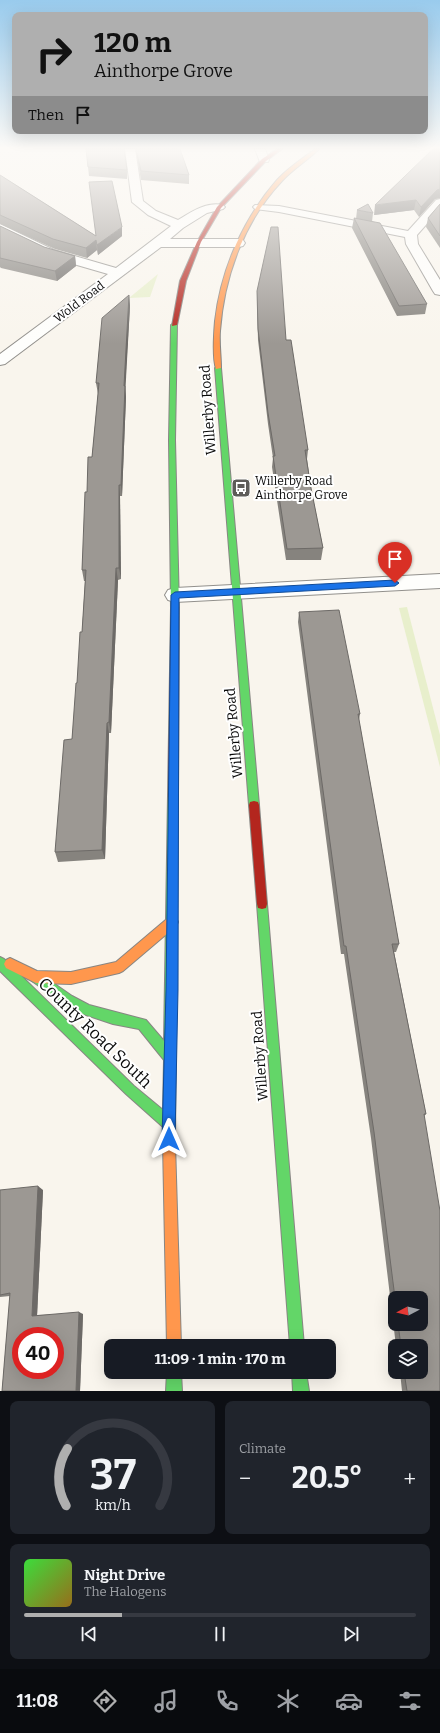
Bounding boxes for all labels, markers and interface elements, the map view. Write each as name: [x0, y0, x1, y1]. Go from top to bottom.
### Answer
text: 120 m: [94, 26, 171, 59]
icon: right: [28, 28, 80, 80]
text: Ainthorpe Grove: [94, 60, 233, 82]
icon: arrive: [72, 104, 94, 126]
text: Then: [28, 106, 64, 124]
street label: Wold Road: [51, 279, 107, 325]
street label: Willerby Road: [196, 364, 220, 456]
place label: Willerby Road Ainthorpe Grove: [255, 474, 348, 502]
bus stop icon: Willerby Road Ainthorpe Grove: [230, 477, 252, 499]
pin: [378, 542, 412, 583]
icon: arrive: [384, 548, 406, 570]
street label: Willerby Road: [222, 687, 246, 779]
street label: County Road South: [34, 973, 157, 1093]
street label: Willerby Road: [248, 1010, 272, 1102]
position arrow: [148, 1118, 190, 1160]
north arrow: [388, 1291, 428, 1331]
map controls: [388, 1291, 428, 1379]
speed limit sign: 40: [12, 1327, 64, 1379]
button: layers: [388, 1339, 428, 1379]
text: 11:09 · 1 min · 170 m: [154, 1350, 286, 1368]
text: Climate: [239, 1441, 286, 1456]
text: 37: [89, 1449, 136, 1499]
text: 20.5°: [292, 1460, 363, 1496]
text: −: [239, 1465, 251, 1492]
text: +: [403, 1465, 416, 1492]
text: km/h: [95, 1496, 130, 1513]
text: Night Drive: [84, 1566, 165, 1584]
text: The Halogens: [84, 1584, 166, 1599]
icon: previous: [78, 1623, 100, 1645]
icon: pause: [209, 1623, 231, 1645]
icon: next: [340, 1623, 362, 1645]
icon: directions: [91, 1687, 119, 1715]
icon: music: [152, 1687, 180, 1715]
icon: phone: [213, 1687, 241, 1715]
icon: climate: [274, 1687, 302, 1715]
icon: car: [335, 1687, 363, 1715]
icon: filters: [396, 1687, 424, 1715]
text: 11:08: [16, 1690, 58, 1712]

